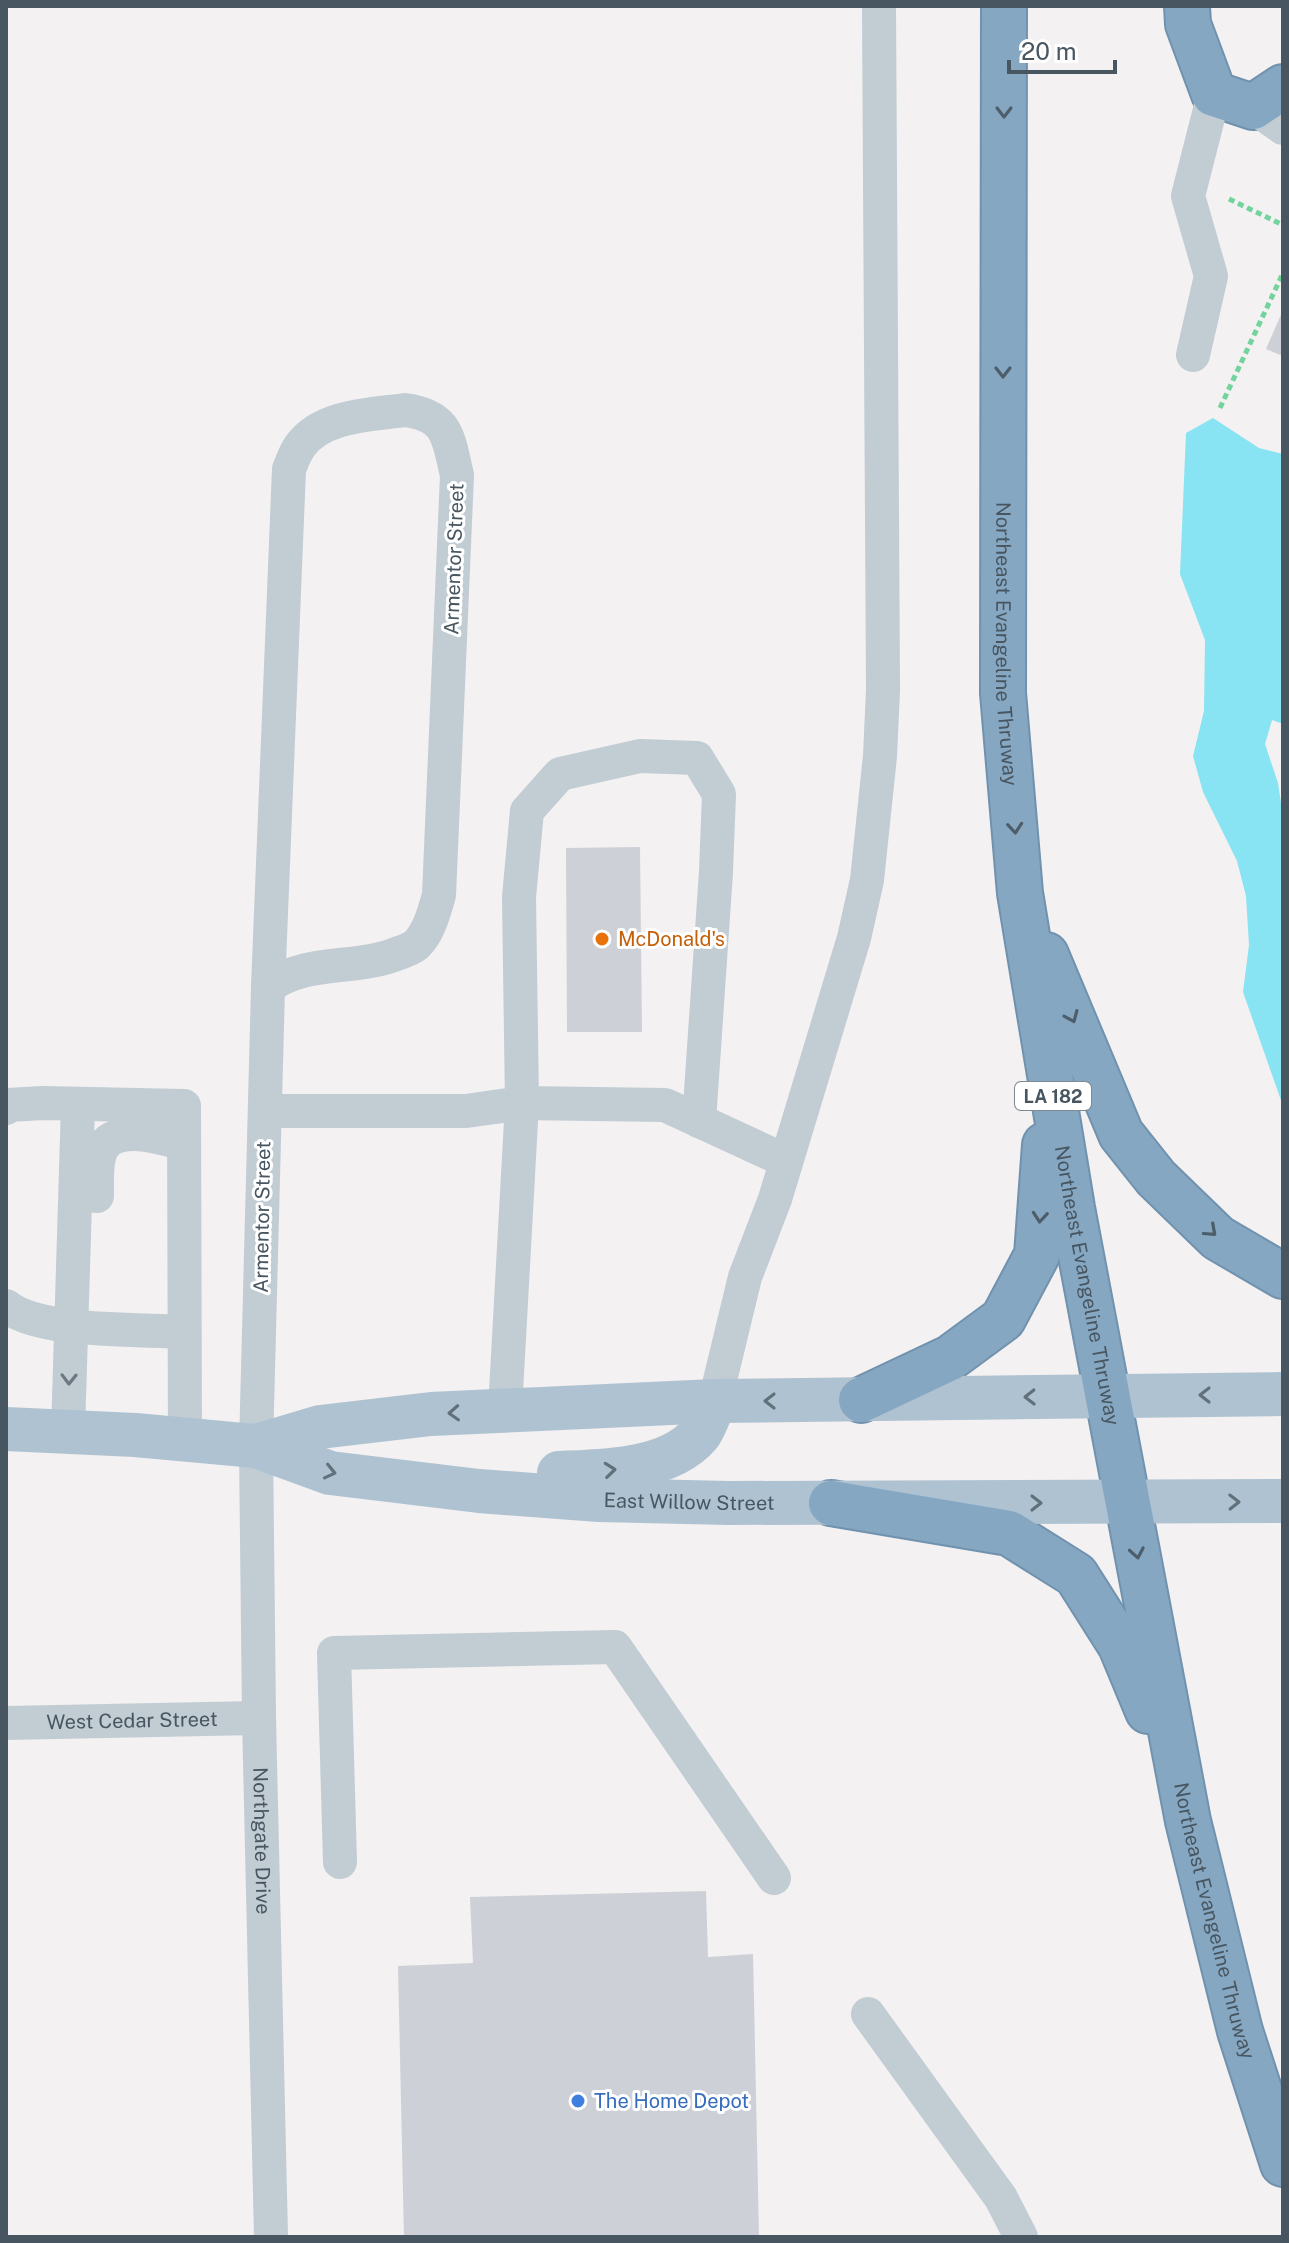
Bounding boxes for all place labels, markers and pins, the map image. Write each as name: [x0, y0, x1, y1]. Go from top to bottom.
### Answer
place label: McDonald's: [618, 927, 725, 951]
marker: McDonald's: [593, 930, 611, 948]
place label: The Home Depot: [594, 2089, 749, 2113]
marker: The Home Depot: [569, 2092, 587, 2110]

